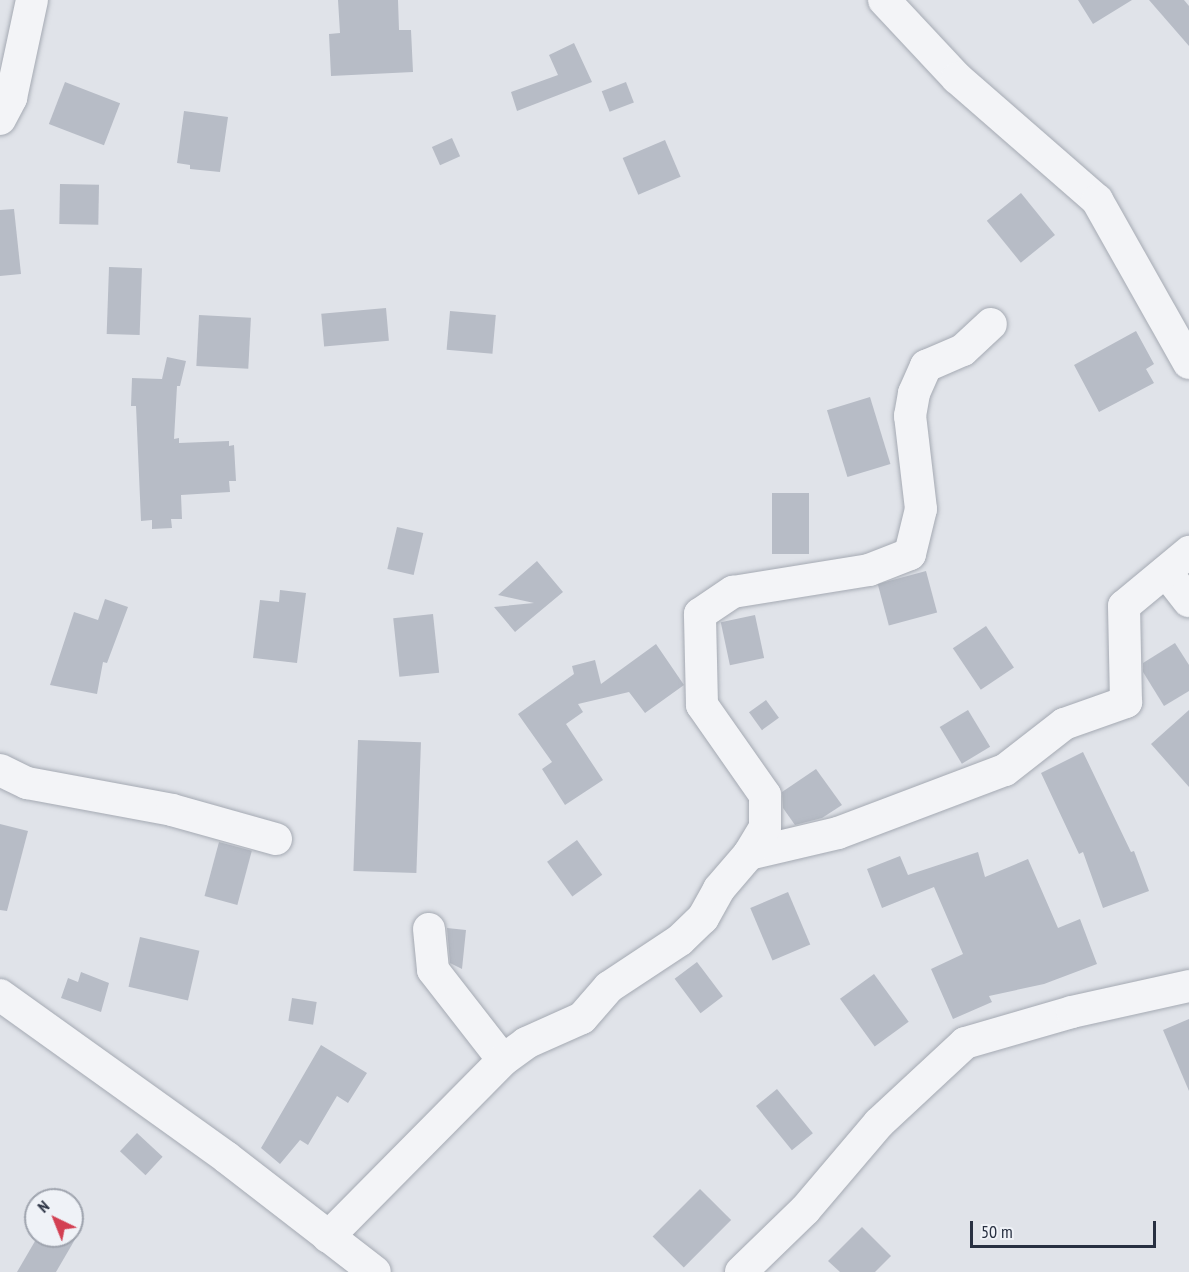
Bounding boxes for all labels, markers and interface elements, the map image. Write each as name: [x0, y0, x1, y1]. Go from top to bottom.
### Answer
north arrow: [24, 1188, 84, 1248]
text: N: [33, 1196, 53, 1217]
scale bar: [973, 1209, 1159, 1247]
text: 50 m: [981, 1220, 1013, 1243]

